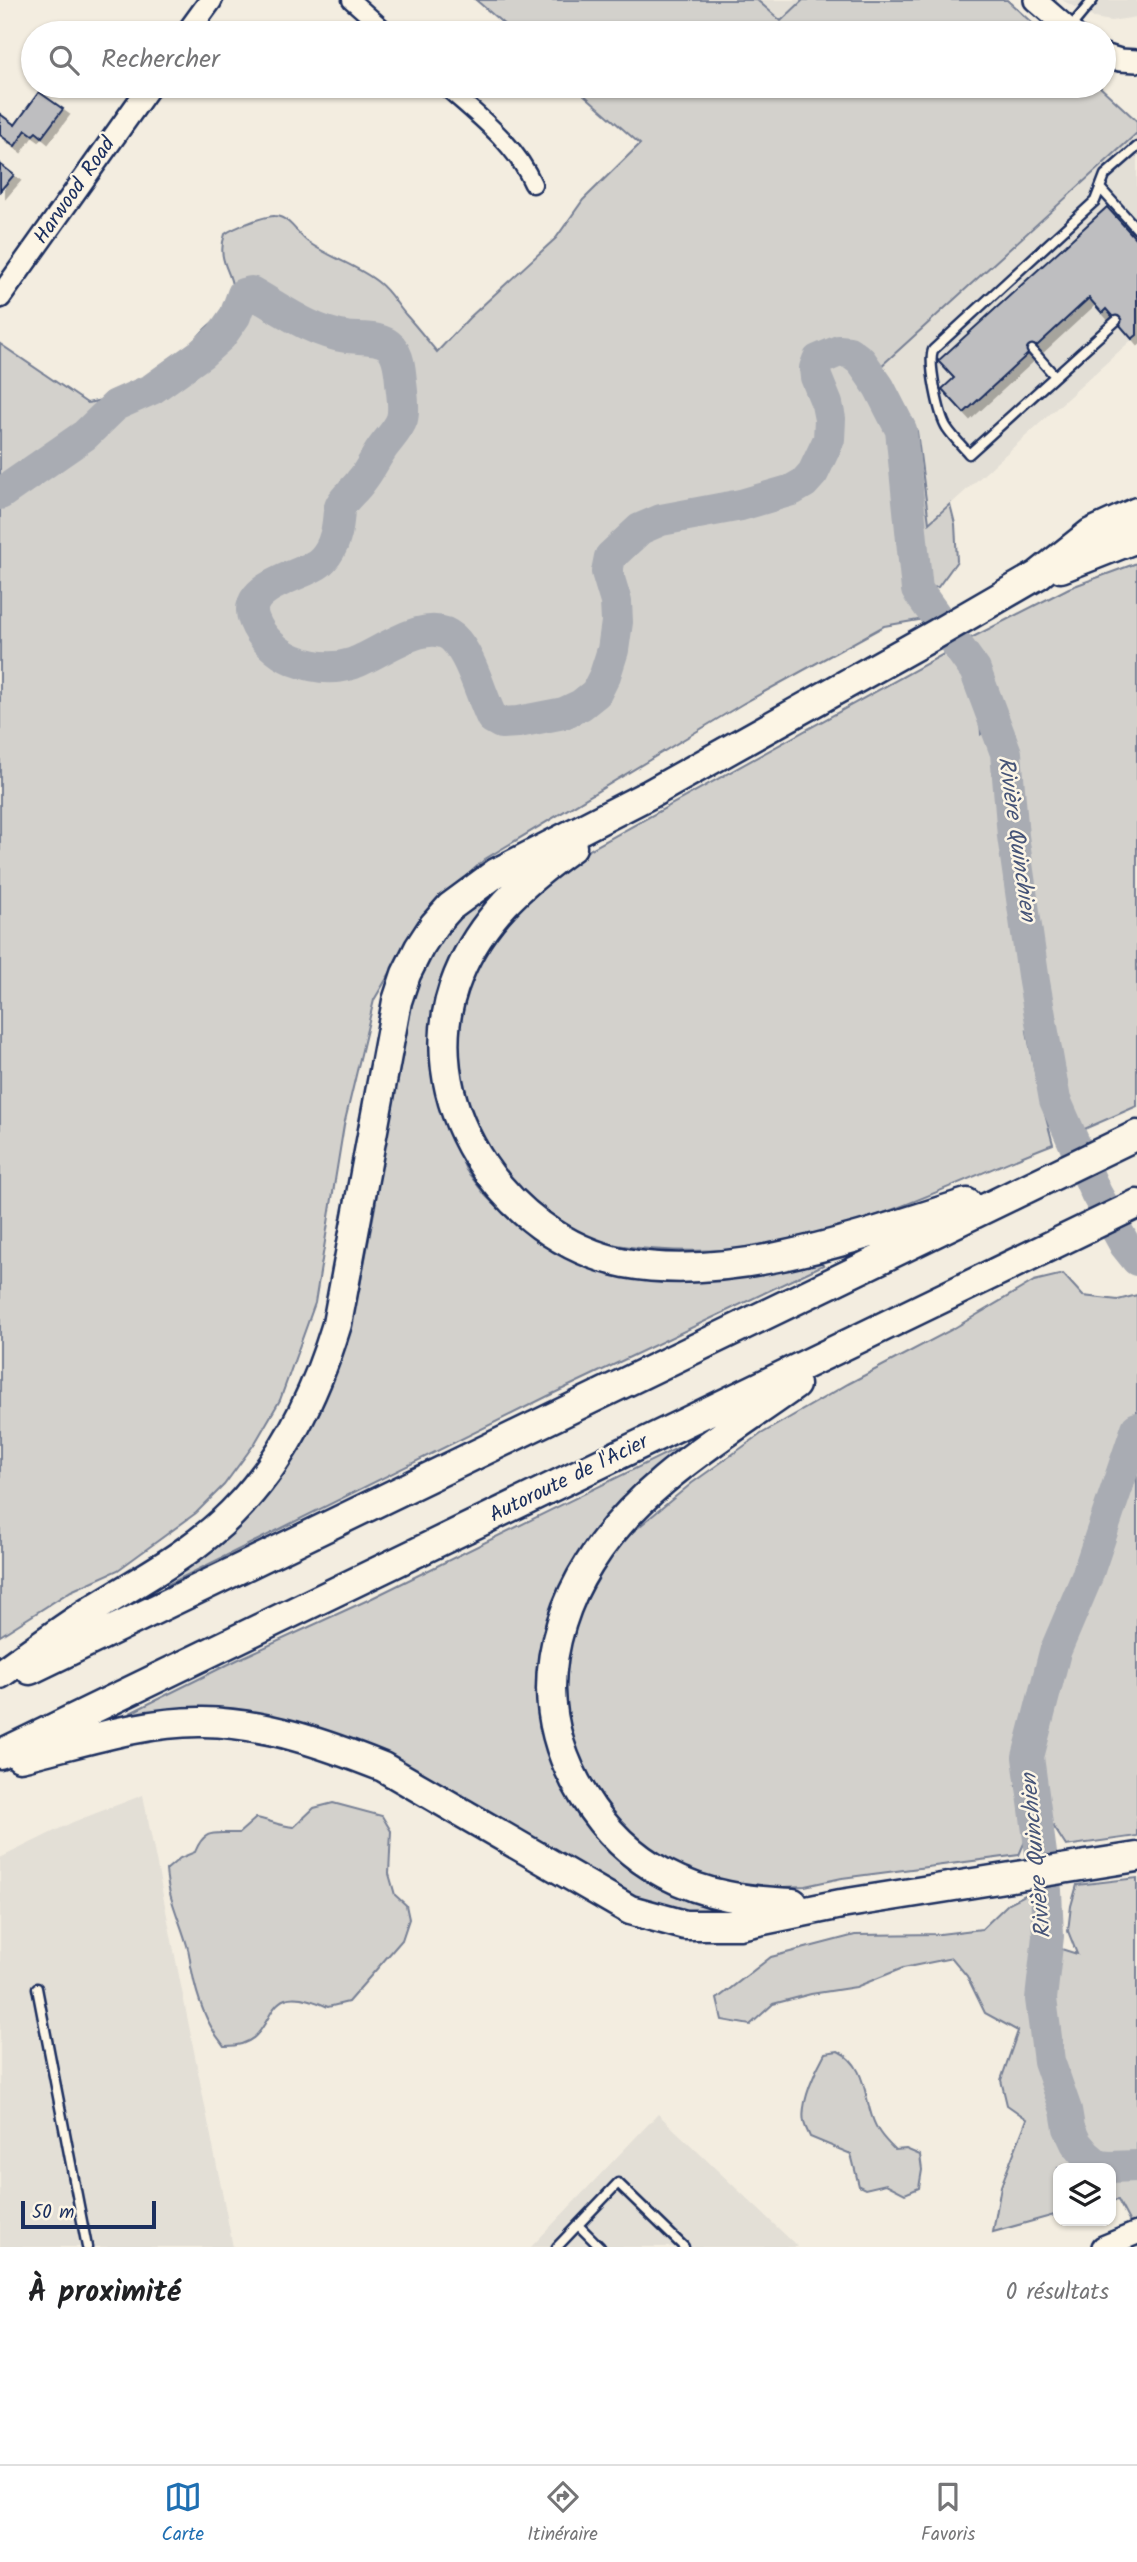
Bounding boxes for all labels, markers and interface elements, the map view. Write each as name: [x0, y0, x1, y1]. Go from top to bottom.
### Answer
search box: [21, 21, 1116, 98]
text: Rechercher: [101, 39, 220, 81]
icon: search: [45, 41, 83, 79]
street label: Harwood Road: [26, 130, 125, 252]
water label: Rivière Quinchien: [987, 755, 1046, 925]
street label: Autoroute de l'Acier: [484, 1426, 655, 1532]
water label: Rivière Quinchien: [1012, 1770, 1062, 1940]
map controls: [1053, 2163, 1116, 2226]
button: layers: [1053, 2163, 1116, 2226]
scale bar: [21, 2198, 156, 2230]
text: 50 m: [32, 2198, 74, 2228]
text: À proximité: [28, 2269, 181, 2317]
text: 0 résultats: [1006, 2275, 1109, 2311]
tab: Carte: [162, 2478, 204, 2550]
tab: Itinéraire: [527, 2478, 598, 2550]
tab: Favoris: [921, 2478, 975, 2550]

